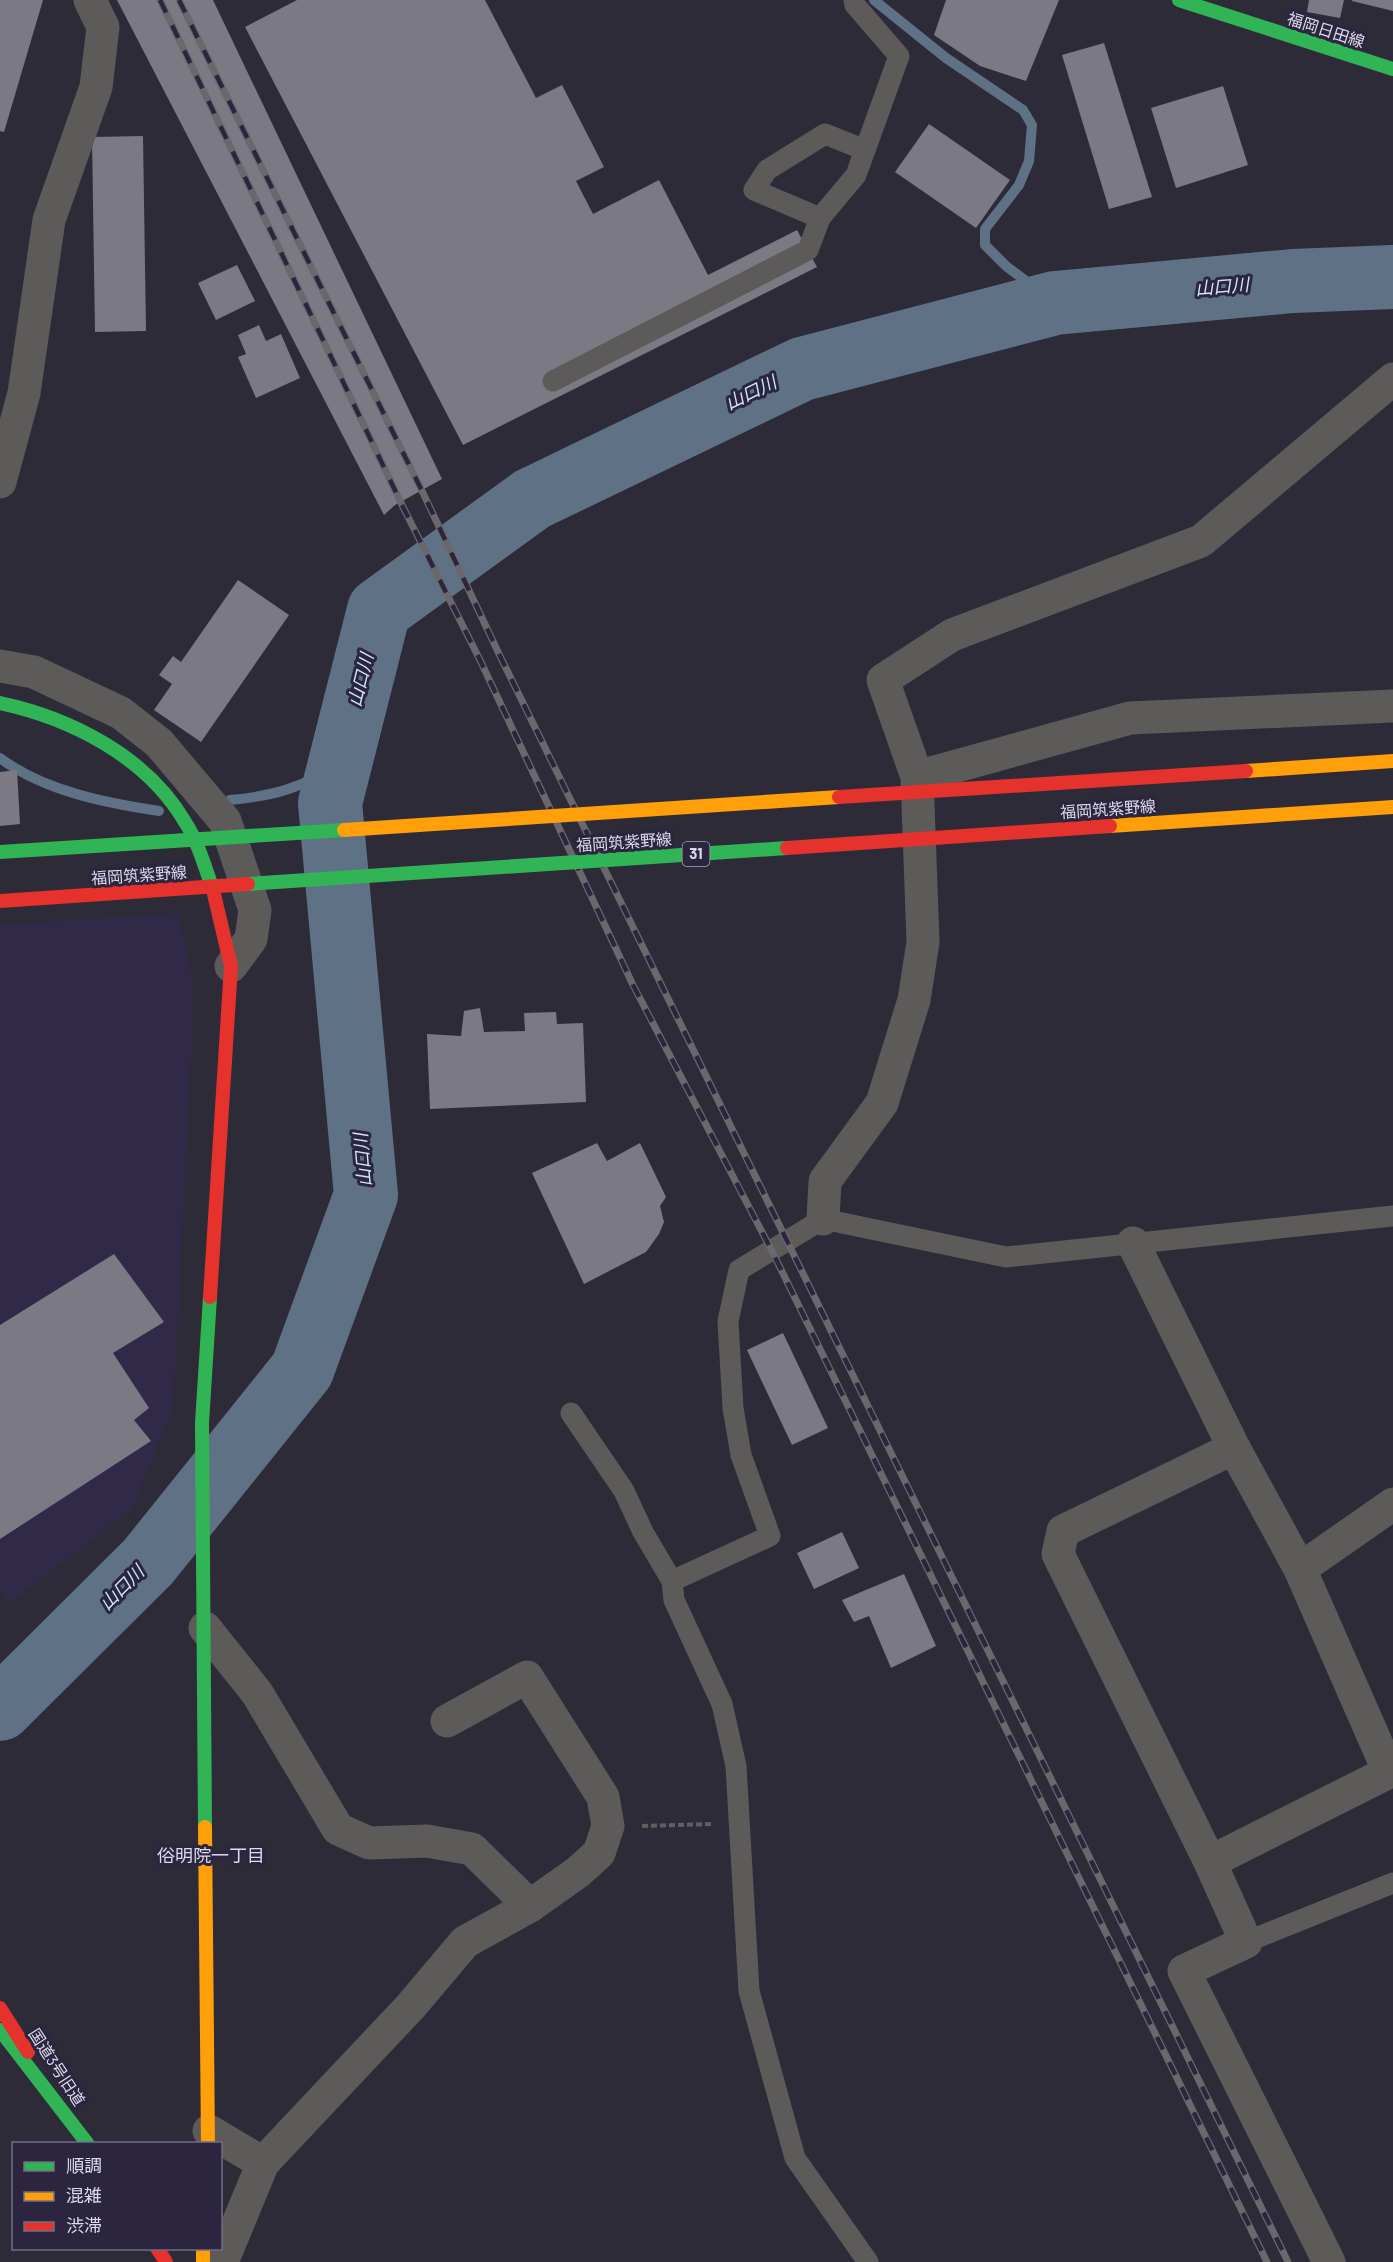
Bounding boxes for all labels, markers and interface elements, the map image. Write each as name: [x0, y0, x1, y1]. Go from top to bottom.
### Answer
street label: 福岡日田線: [1285, 8, 1367, 51]
water label: 山口川: [1194, 273, 1252, 299]
water label: 山口川: [721, 370, 781, 414]
water label: 山口川: [343, 649, 378, 709]
street label: 福岡筑紫野線: [1059, 796, 1157, 821]
street label: 福岡筑紫野線: [575, 829, 673, 854]
road number: 31: [682, 842, 710, 866]
street label: 福岡筑紫野線: [90, 862, 188, 887]
water label: 山口川: [349, 1130, 375, 1188]
water label: 山口川: [94, 1559, 150, 1614]
district label: 俗明院一丁目: [157, 1844, 265, 1866]
street label: 国道3号旧道: [25, 2025, 89, 2109]
legend: [12, 2142, 222, 2250]
text: 順調: [66, 2154, 102, 2176]
text: 混雑: [66, 2184, 102, 2206]
text: 渋滞: [66, 2214, 102, 2236]

